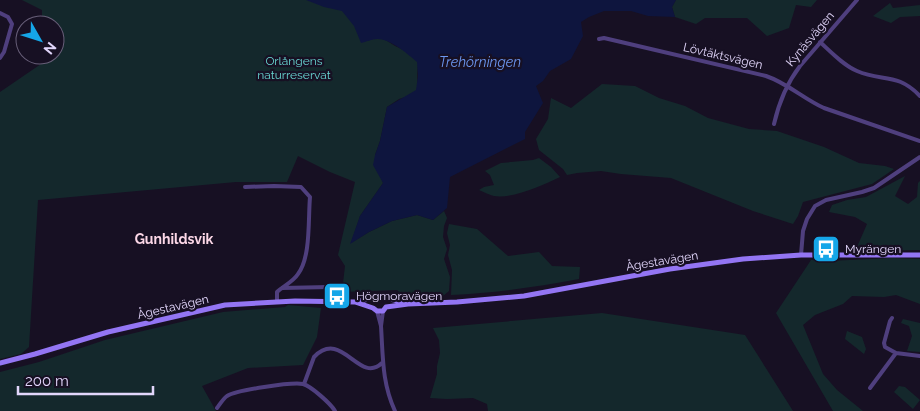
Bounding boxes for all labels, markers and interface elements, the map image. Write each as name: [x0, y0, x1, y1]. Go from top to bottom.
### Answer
street label: Kynäsvägen: [783, 9, 837, 69]
north arrow: [15, 15, 65, 65]
text: N: [41, 39, 60, 57]
street label: Lövtäktsvägen: [682, 40, 764, 72]
park label: Orlångens naturreservat: [257, 54, 331, 82]
water label: Trehörningen: [439, 54, 521, 70]
district label: Gunhildsvik: [135, 231, 213, 247]
bus stop icon: Myrängen: [811, 234, 841, 264]
place label: Myrängen: [845, 242, 901, 256]
street label: Ågestavägen: [625, 248, 699, 274]
bus stop icon: Högmoravägen: [322, 281, 352, 311]
place label: Högmoravägen: [356, 289, 442, 303]
street label: Ågestavägen: [136, 292, 210, 322]
scale bar: [18, 364, 152, 396]
text: 200 m: [25, 372, 69, 390]

